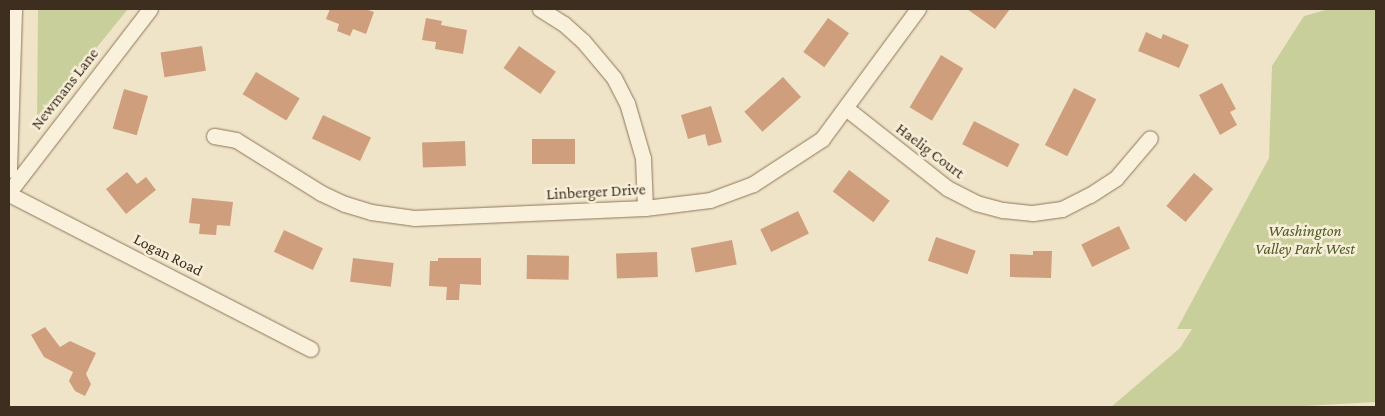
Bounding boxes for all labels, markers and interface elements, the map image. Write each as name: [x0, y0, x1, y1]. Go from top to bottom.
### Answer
street label: Newmans Lane: [27, 44, 103, 134]
street label: Haelig Court: [892, 119, 968, 183]
street label: Linberger Drive: [546, 180, 646, 204]
park label: Washington Valley Park West: [1255, 221, 1355, 259]
street label: Logan Road: [130, 229, 206, 281]

